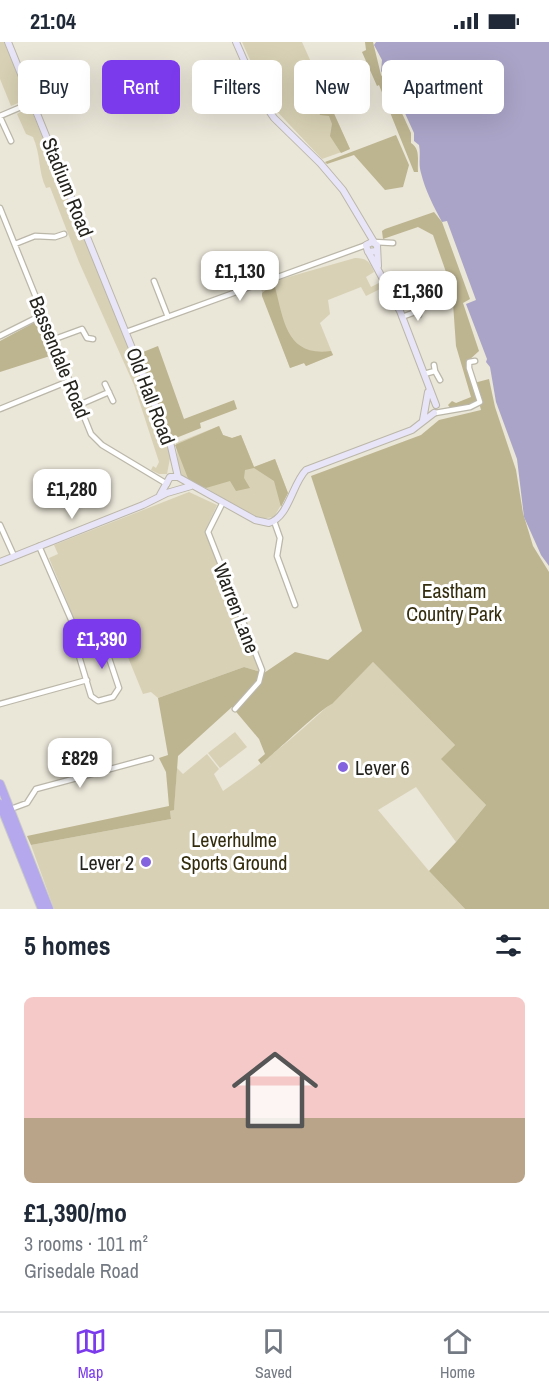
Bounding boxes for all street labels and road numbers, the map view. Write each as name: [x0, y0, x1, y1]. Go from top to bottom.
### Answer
street label: Stadium Road: [36, 133, 100, 241]
street label: Bassendale Road: [23, 292, 97, 422]
street label: Old Hall Road: [120, 344, 182, 448]
street label: Warren Lane: [208, 559, 266, 657]

